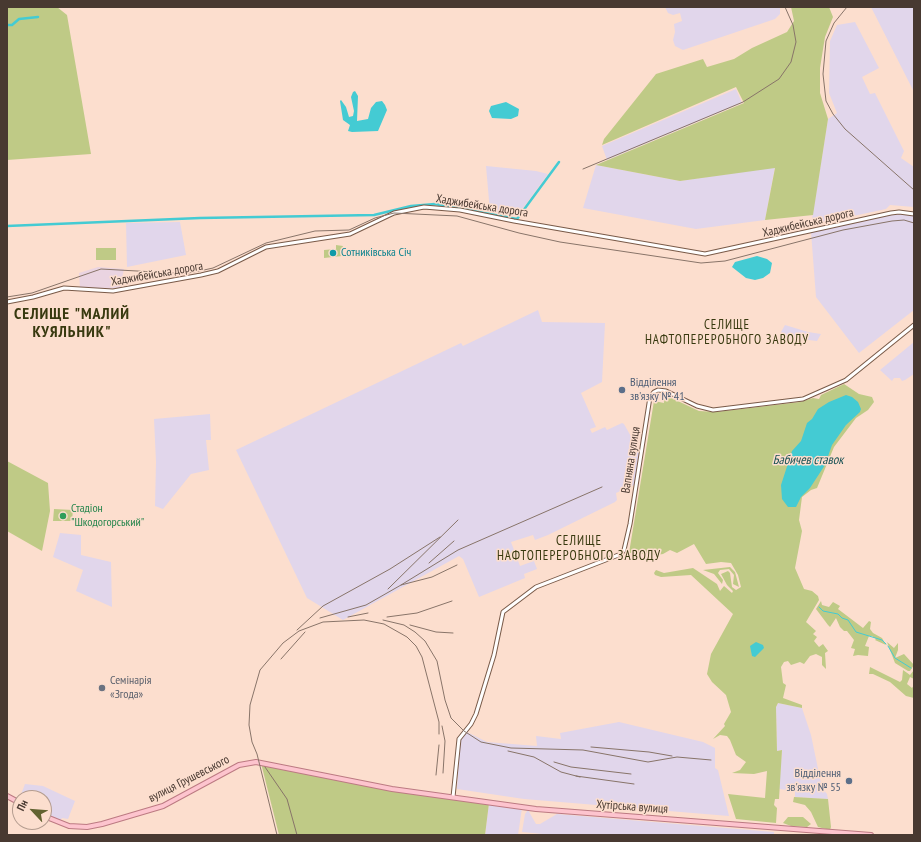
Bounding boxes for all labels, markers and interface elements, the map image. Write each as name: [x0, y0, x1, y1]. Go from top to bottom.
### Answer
street label: Хаджибейська дорога: [435, 192, 529, 220]
street label: Хаджибейська дорога: [761, 206, 855, 240]
place label: Сотниківська Січ: [341, 246, 411, 260]
marker: Сотниківська Січ: [328, 248, 338, 258]
street label: Хаджибейська дорога: [110, 259, 204, 289]
district label: СЕЛИЩЕ "МАЛИЙ КУЯЛЬНИК": [14, 304, 130, 342]
district label: СЕЛИЩЕ НАФТОПЕРЕРОБНОГО ЗАВОДУ: [645, 317, 809, 348]
place label: Відділення зв'язку № 41: [630, 376, 685, 404]
marker: Відділення зв'язку № 41: [617, 385, 627, 395]
street label: Вапняна вулиця: [619, 426, 643, 494]
water label: Бабичев ставок: [773, 452, 843, 468]
place label: Стадіон "Шкодогорський": [71, 502, 144, 530]
marker: Стадіон "Шкодогорський": [58, 511, 68, 521]
district label: СЕЛИЩЕ НАФТОПЕРЕРОБНОГО ЗАВОДУ: [497, 533, 661, 564]
place label: Семінарія «Згода»: [110, 674, 151, 702]
marker: Семінарія «Згода»: [97, 683, 107, 693]
street label: вулиця Грушевського: [146, 752, 232, 806]
place label: Відділення зв'язку № 55: [786, 767, 841, 795]
marker: Відділення зв'язку № 55: [844, 776, 854, 786]
north arrow: [12, 790, 52, 830]
text: Пн: [13, 797, 31, 813]
street label: Хутірська вулиця: [596, 797, 668, 817]

